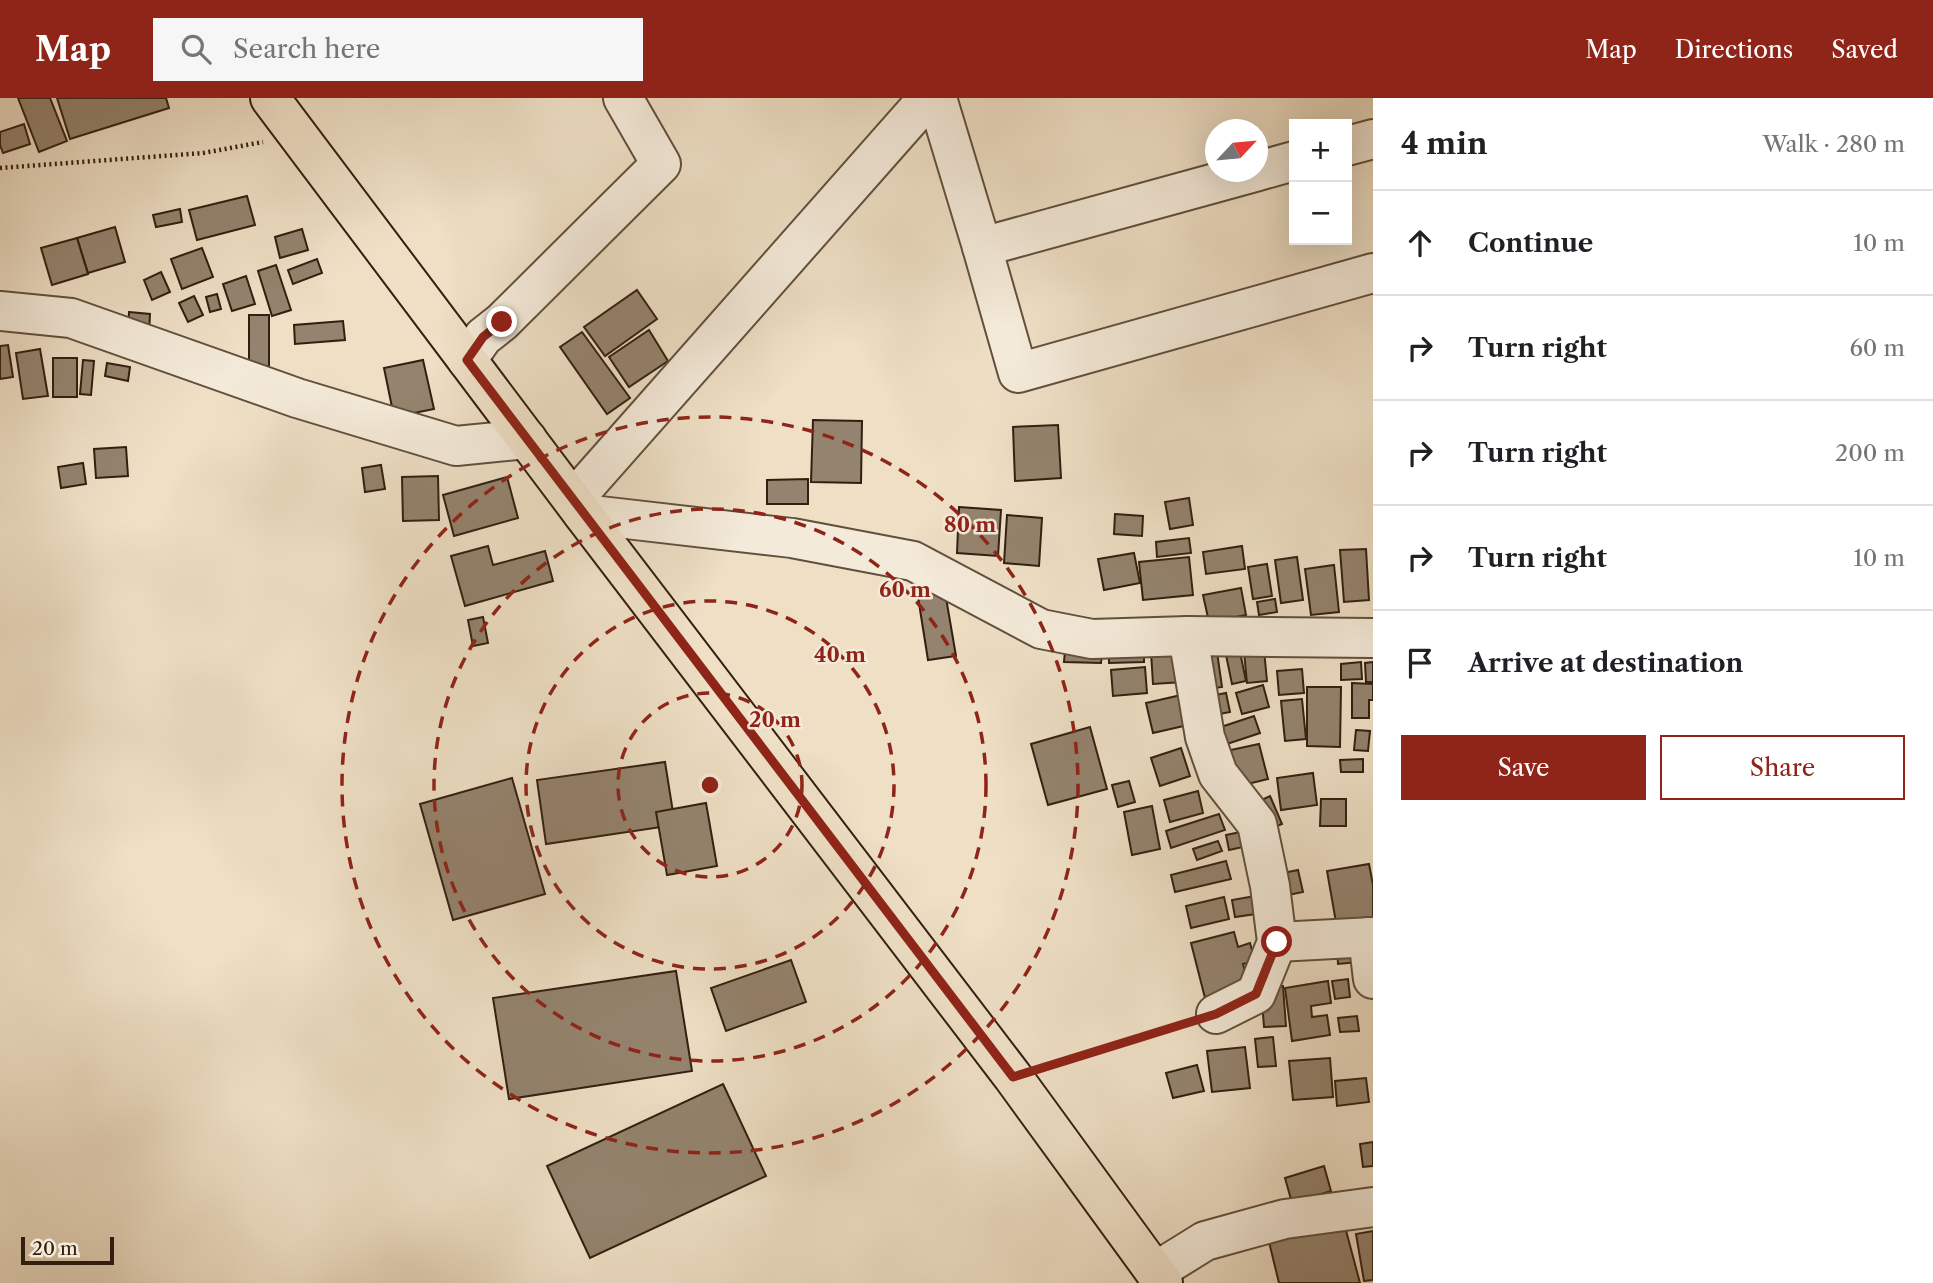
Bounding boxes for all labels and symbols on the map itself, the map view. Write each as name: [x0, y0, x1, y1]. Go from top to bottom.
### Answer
north arrow: [1205, 119, 1268, 182]
route end: [486, 306, 517, 337]
text: 80 m: [944, 512, 996, 537]
text: 60 m: [879, 577, 931, 602]
text: 40 m: [814, 642, 866, 667]
text: 20 m: [749, 707, 801, 732]
centre of rings: [698, 773, 722, 797]
route start: [1261, 926, 1292, 957]
scale bar: [21, 1234, 114, 1266]

